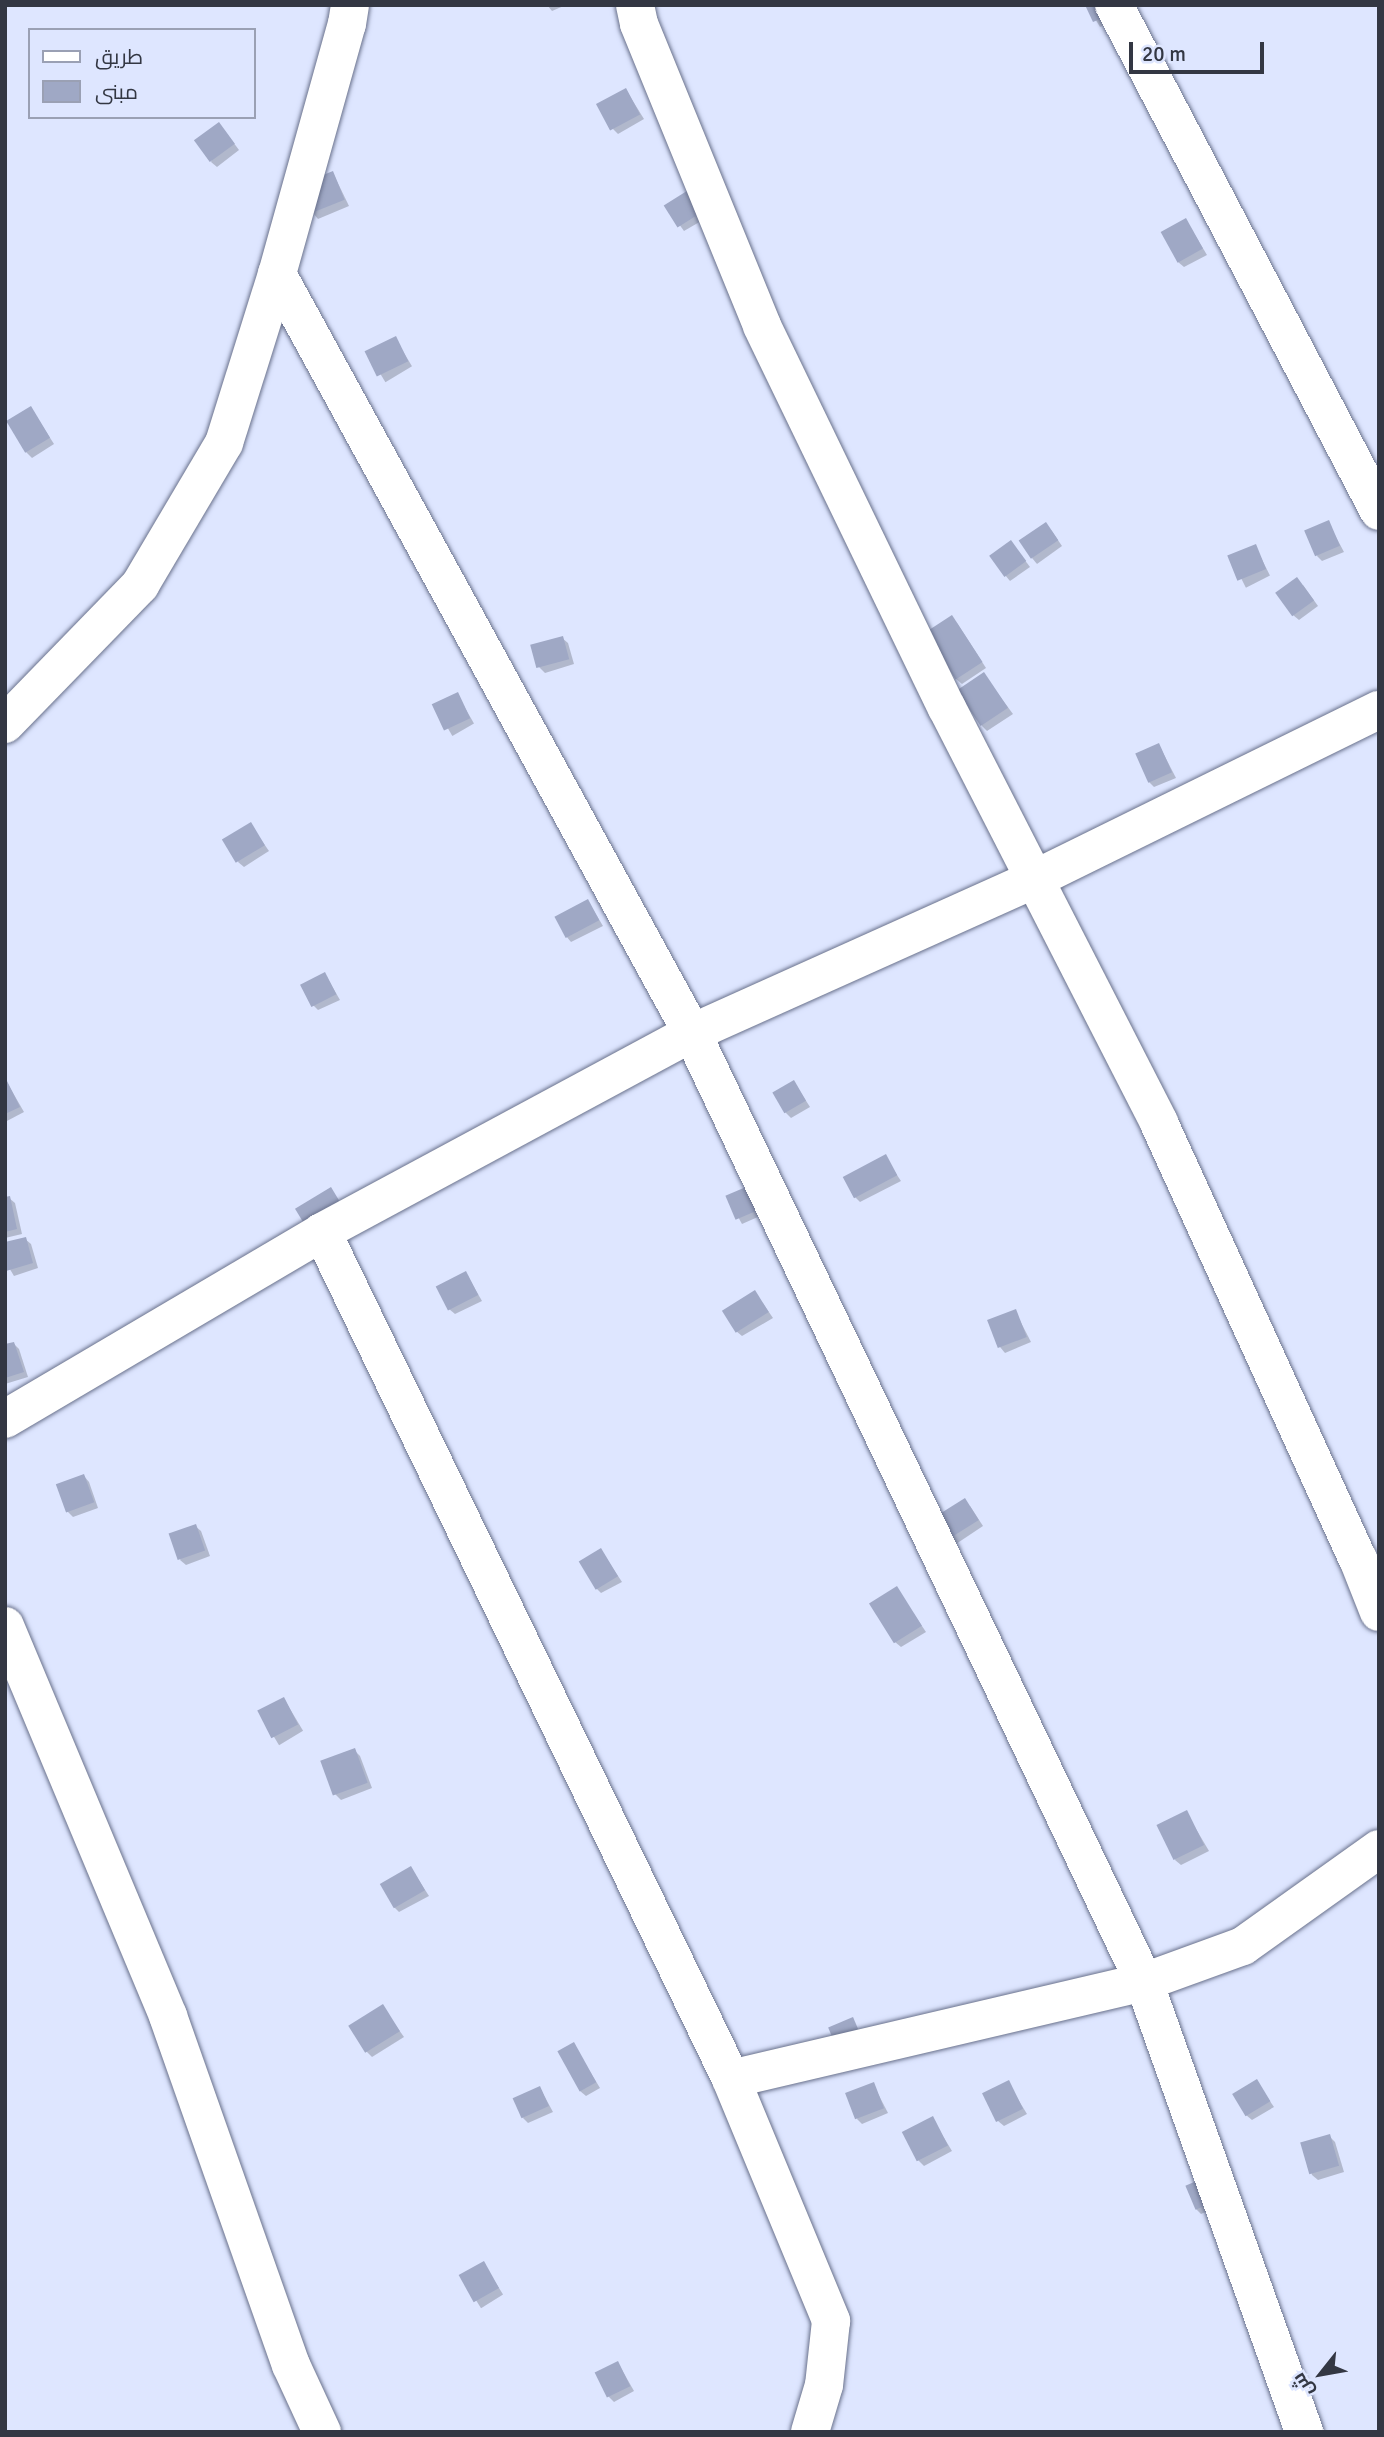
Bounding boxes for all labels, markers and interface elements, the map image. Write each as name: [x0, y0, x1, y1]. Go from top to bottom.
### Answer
legend: [28, 28, 256, 119]
scale bar: [1132, 28, 1267, 72]
text: 20 m: [1142, 41, 1186, 67]
text: طريق: [95, 44, 143, 70]
text: مبنى: [95, 79, 138, 105]
north arrow: [1286, 2339, 1356, 2409]
text: ش: [1286, 2368, 1320, 2401]

